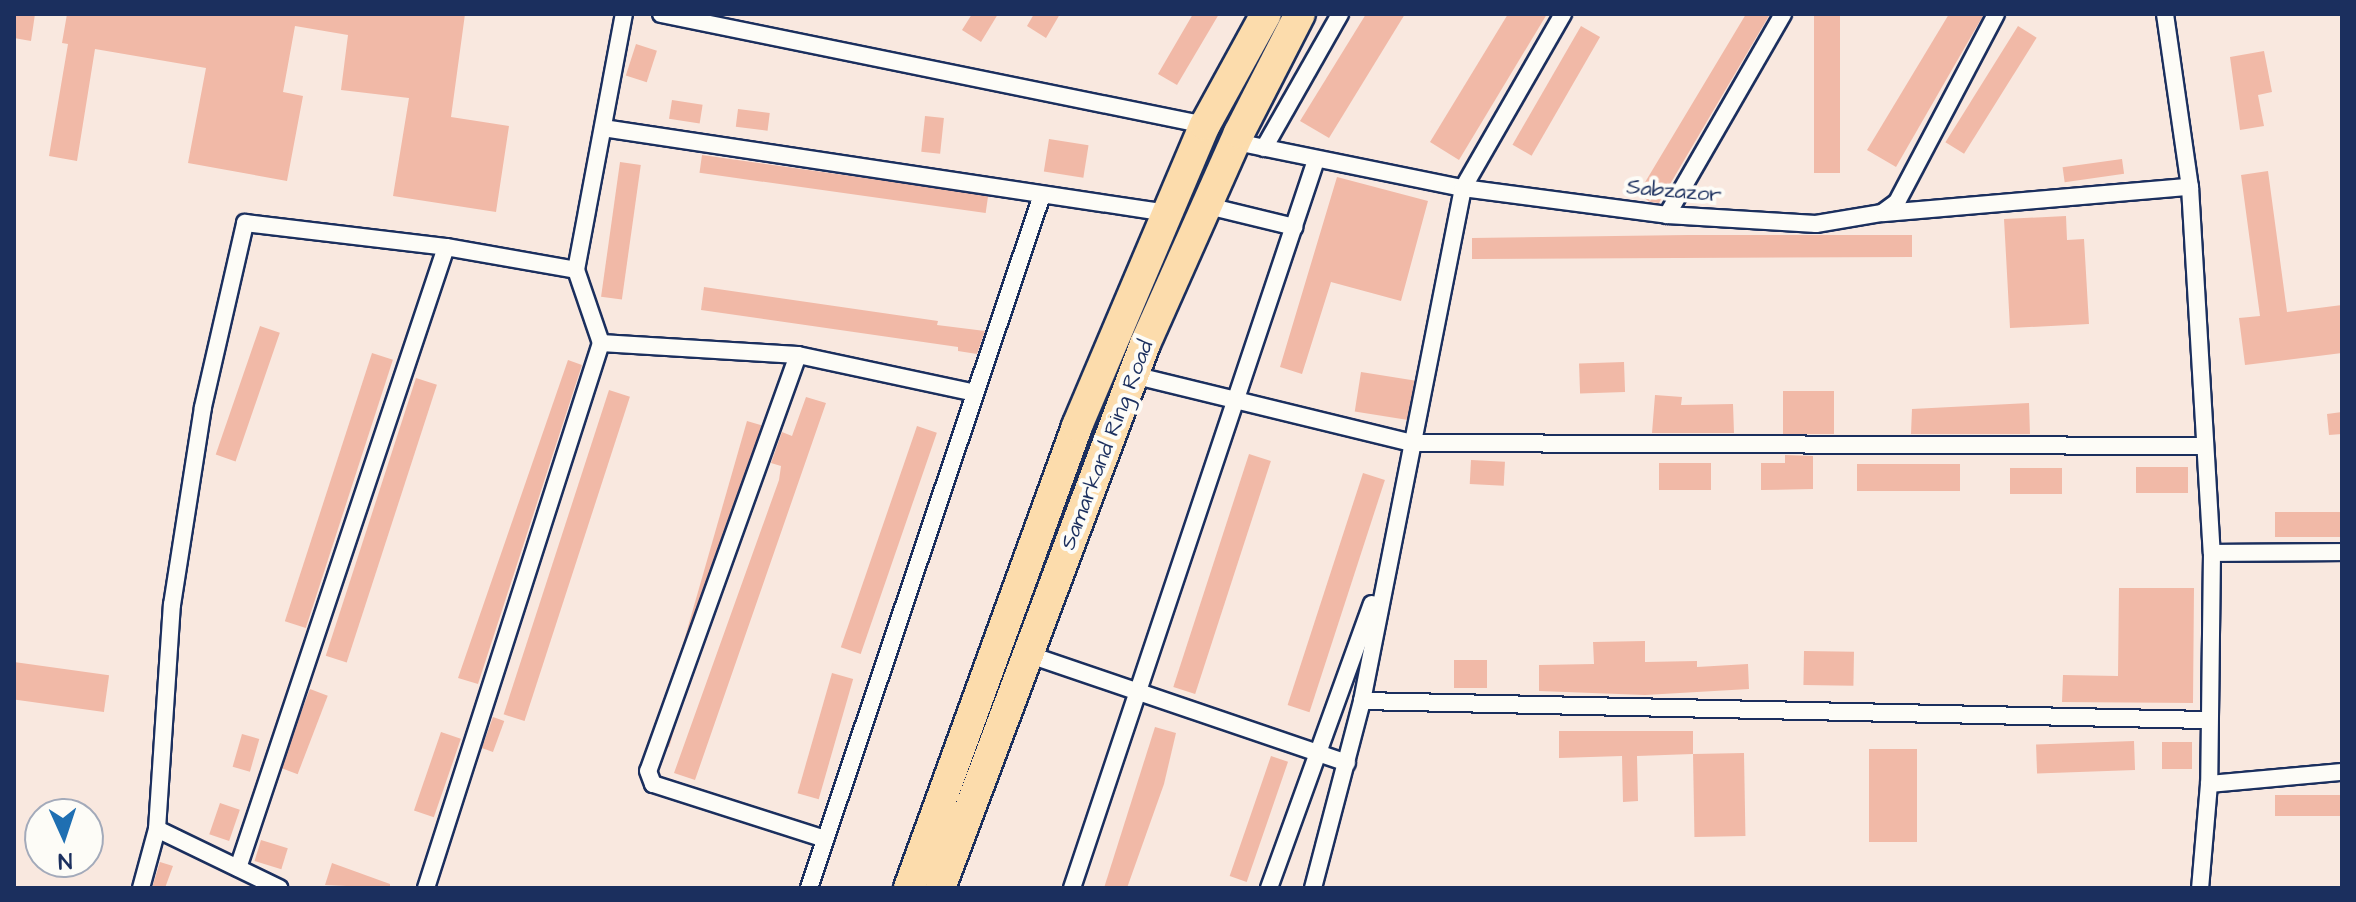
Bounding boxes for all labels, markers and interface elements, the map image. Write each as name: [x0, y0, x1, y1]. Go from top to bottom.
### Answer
street label: Sabzazor: [1625, 174, 1723, 208]
street label: Samarkand Ring Road: [1055, 337, 1159, 553]
north arrow: [24, 798, 104, 878]
text: N: [57, 845, 73, 876]

